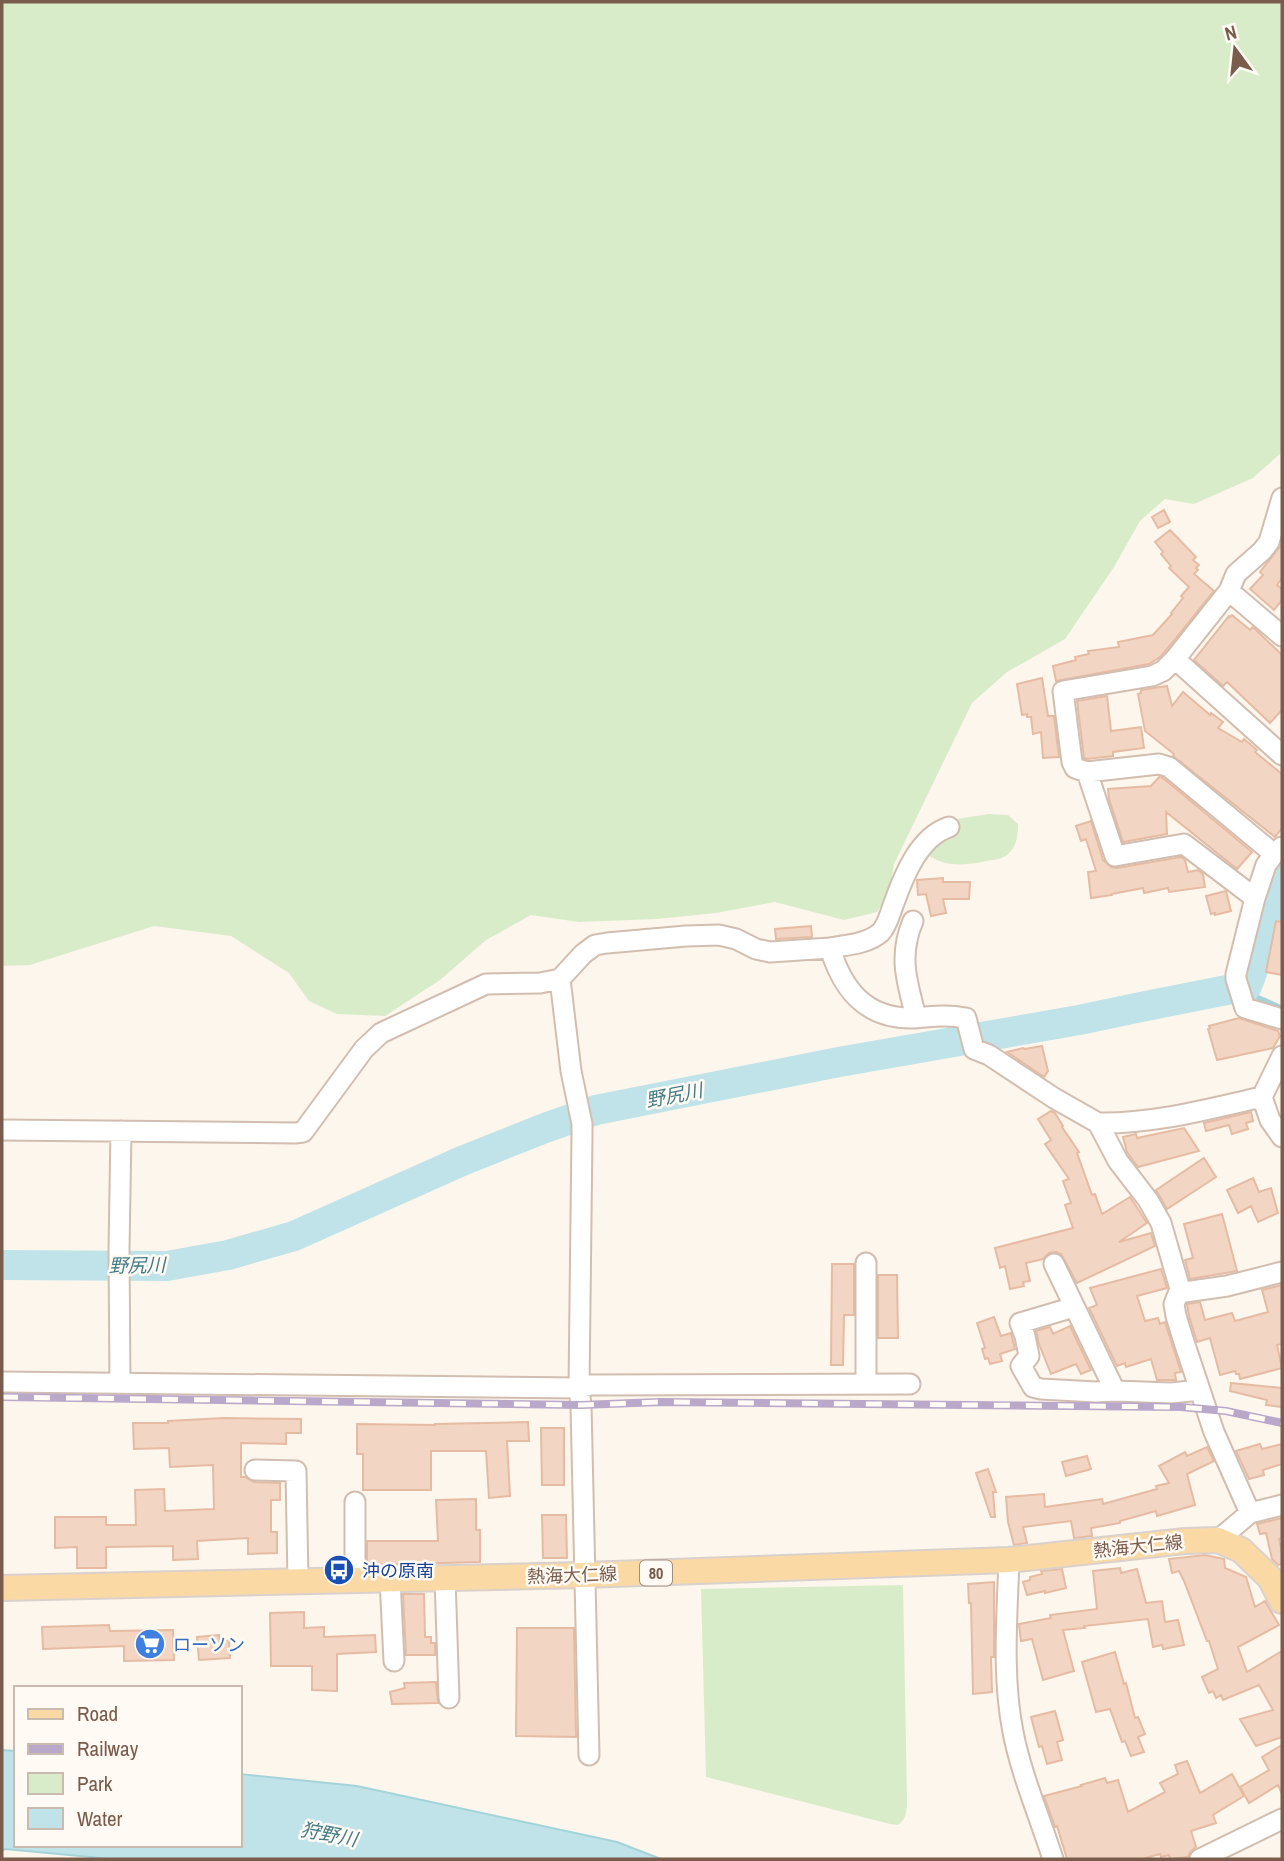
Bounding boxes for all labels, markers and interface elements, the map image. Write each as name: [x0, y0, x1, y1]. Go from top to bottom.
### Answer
north arrow: [1200, 14, 1270, 84]
text: N: [1222, 19, 1239, 47]
water label: 野尻川: [644, 1076, 706, 1113]
water label: 野尻川: [108, 1251, 168, 1278]
street label: 熱海大仁線: [1092, 1529, 1184, 1563]
bus stop icon: 沖の原南: [322, 1553, 356, 1587]
place label: 沖の原南: [362, 1558, 434, 1583]
road number: 80: [640, 1560, 672, 1586]
street label: 熱海大仁線: [527, 1561, 617, 1589]
supermarket icon: ローソン: [133, 1627, 167, 1661]
place label: ローソン: [173, 1632, 245, 1657]
legend: [14, 1686, 242, 1847]
text: Road: [77, 1699, 118, 1728]
text: Railway: [77, 1734, 139, 1763]
text: Park: [77, 1769, 113, 1798]
text: Water: [77, 1804, 123, 1833]
water label: 狩野川: [299, 1816, 361, 1853]

